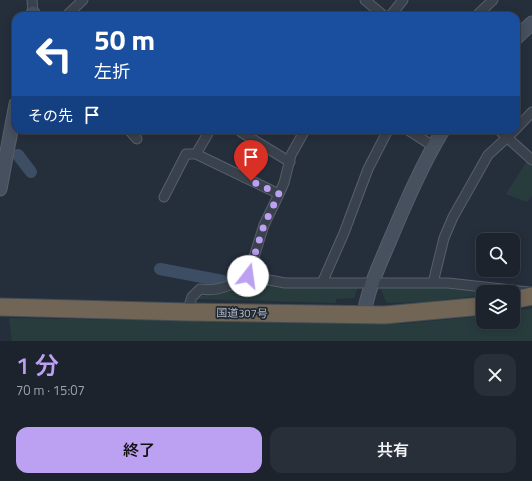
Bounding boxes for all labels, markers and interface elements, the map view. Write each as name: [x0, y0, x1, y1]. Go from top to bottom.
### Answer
text: 50 m: [94, 18, 155, 61]
icon: left: [28, 28, 80, 80]
text: 左折: [94, 58, 130, 85]
text: その先: [28, 104, 73, 127]
icon: arrive: [81, 104, 103, 126]
pin: [234, 140, 268, 181]
icon: arrive: [240, 146, 262, 168]
map controls: [476, 233, 520, 329]
button: search: [476, 233, 520, 277]
position arrow: [227, 255, 269, 297]
button: layers: [476, 285, 520, 329]
street label: 国道307号: [216, 305, 268, 321]
text: 1 分: [16, 347, 59, 383]
button: close: [474, 354, 516, 396]
text: 70 m · 15:07: [16, 380, 85, 400]
button: 終了: [16, 427, 262, 473]
button: 共有: [270, 427, 516, 473]

